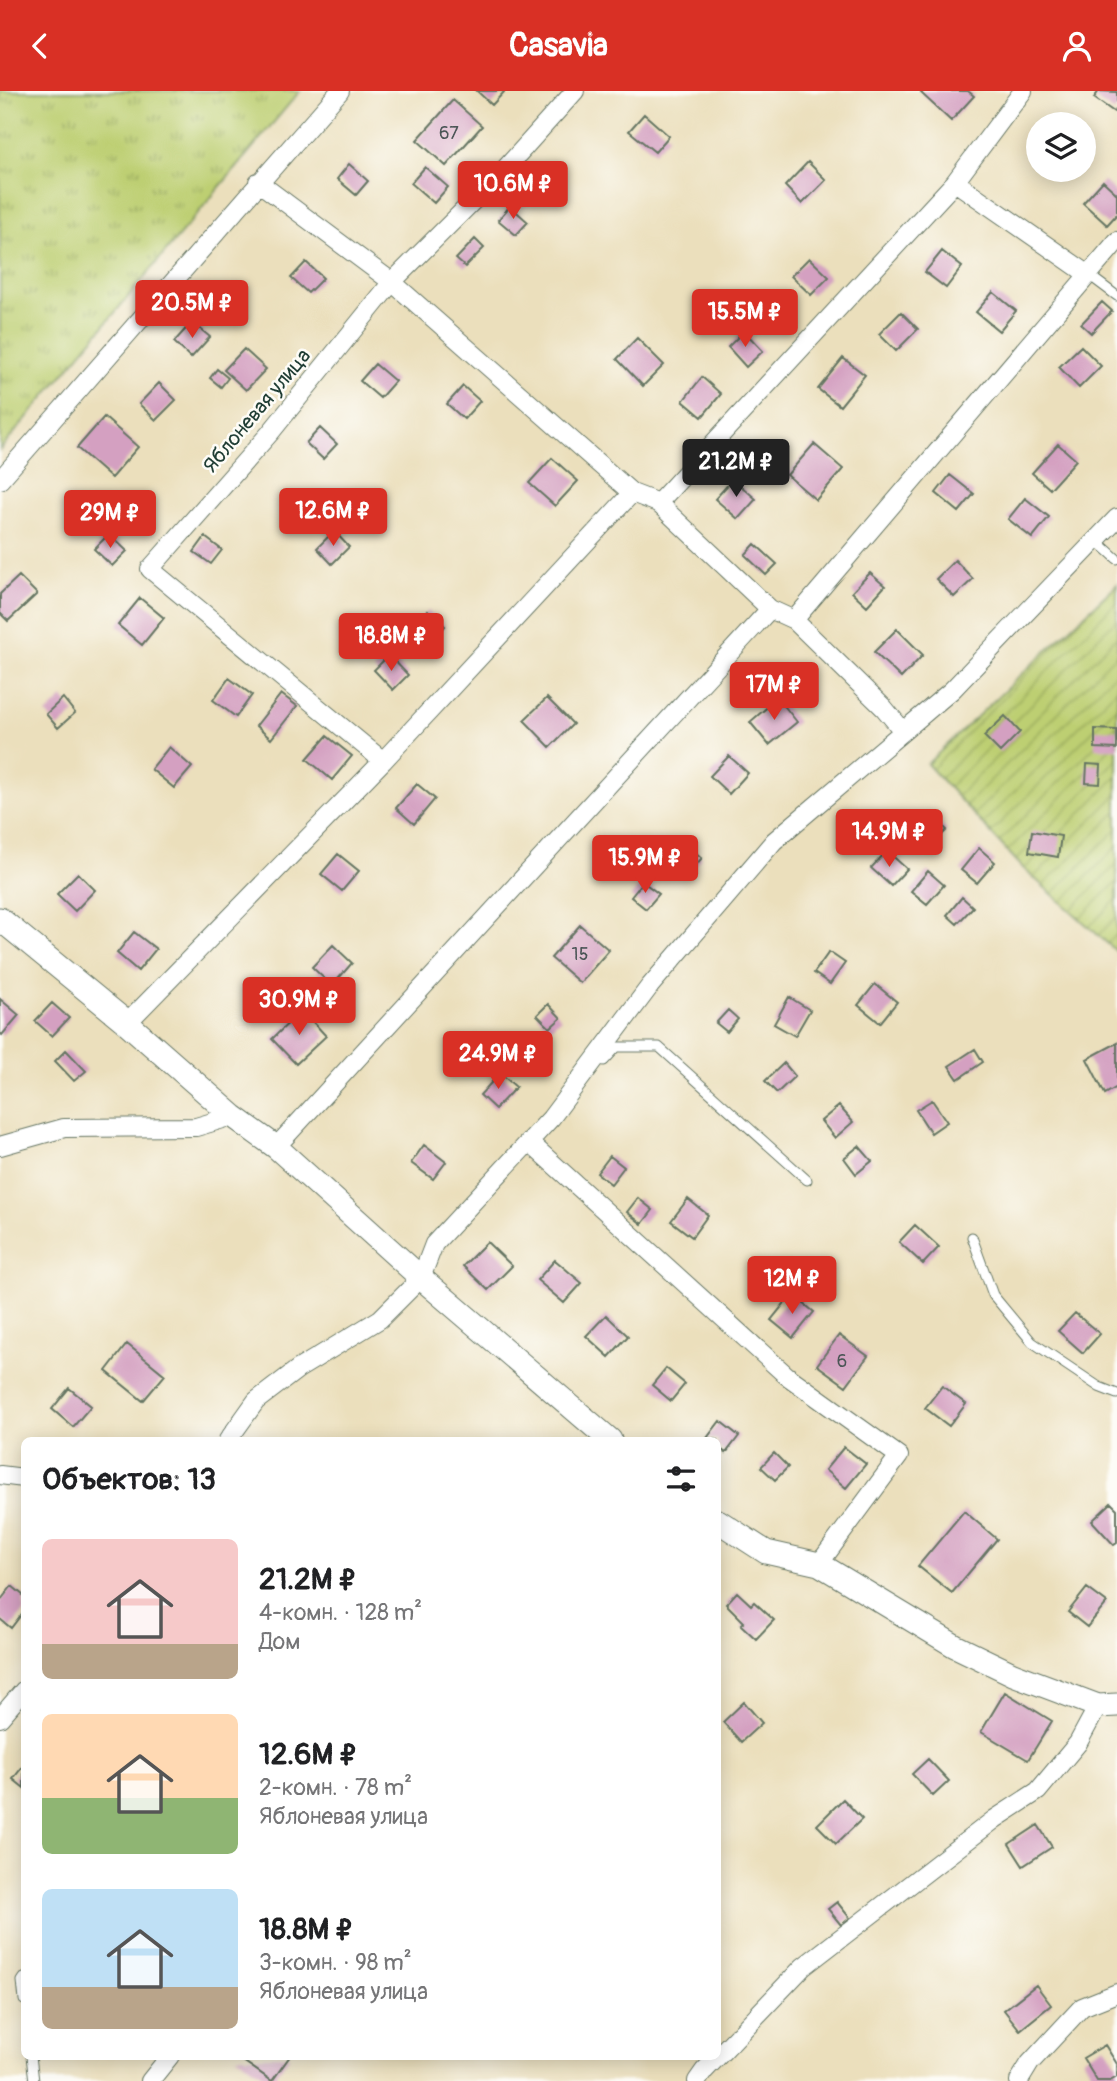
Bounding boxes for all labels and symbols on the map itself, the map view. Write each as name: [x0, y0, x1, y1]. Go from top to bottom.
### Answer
house number: 67: [439, 122, 459, 145]
pin: 10.6M ₽: [448, 162, 578, 221]
pin: 20.5M ₽: [127, 281, 257, 340]
pin: 15.5M ₽: [680, 289, 810, 349]
street label: Яблоневая улица: [197, 343, 317, 479]
pin: 21.2M ₽: [671, 439, 801, 499]
pin: 12.6M ₽: [268, 489, 398, 548]
pin: 29M ₽: [61, 491, 159, 550]
pin: 18.8M ₽: [326, 613, 456, 673]
pin: 17M ₽: [725, 663, 823, 722]
pin: 14.9M ₽: [824, 809, 954, 869]
pin: 15.9M ₽: [580, 835, 710, 895]
house number: 15: [572, 943, 588, 966]
pin: 30.9M ₽: [234, 977, 364, 1037]
pin: 24.9M ₽: [433, 1031, 563, 1091]
pin: 12M ₽: [743, 1257, 841, 1316]
house number: 6: [837, 1350, 847, 1373]

